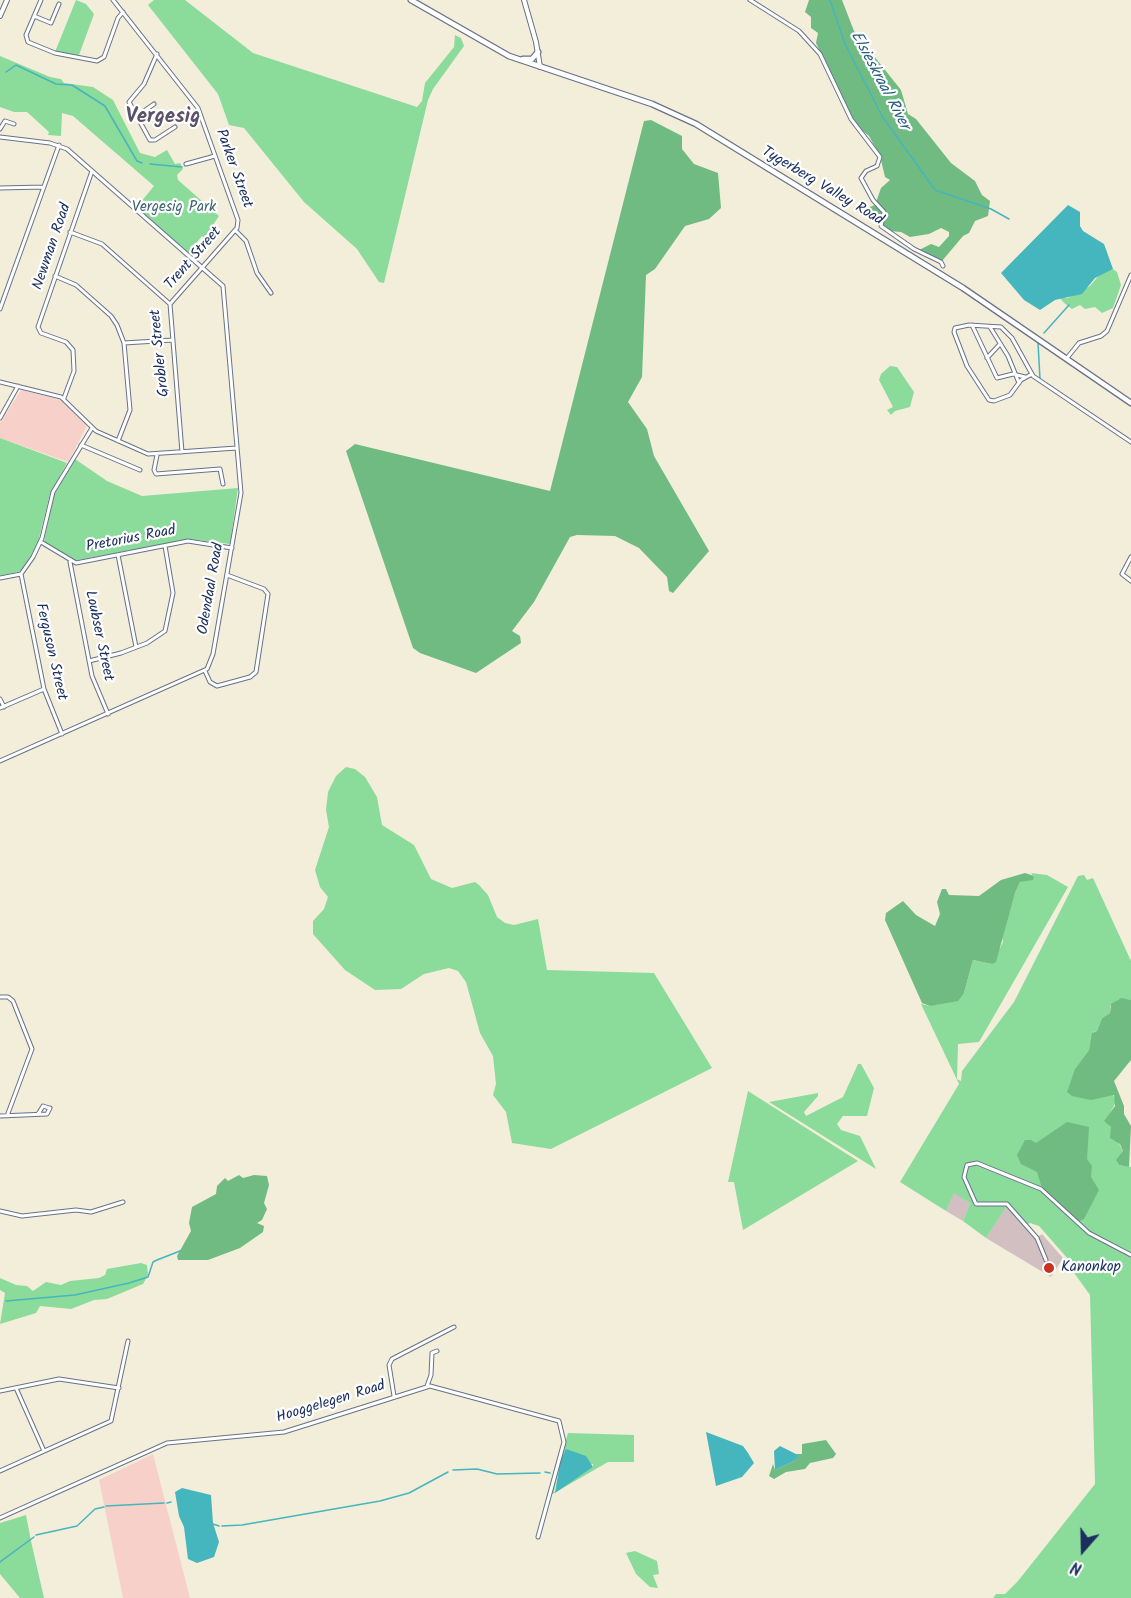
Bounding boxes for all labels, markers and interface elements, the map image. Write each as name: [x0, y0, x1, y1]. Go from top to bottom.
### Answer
water label: Elsieskraal River: [845, 29, 913, 133]
district label: Vergesig: [126, 105, 200, 131]
street label: Parker Street: [210, 127, 256, 211]
street label: Tygerberg Valley Road: [758, 144, 886, 230]
park label: Vergesig Park: [132, 199, 216, 217]
street label: Newman Road: [30, 201, 76, 293]
street label: Trent Street: [162, 224, 226, 294]
street label: Grobler Street: [147, 308, 175, 398]
street label: Pretorius Road: [85, 523, 177, 557]
street label: Odendaal Road: [195, 542, 229, 636]
street label: Loubser Street: [80, 589, 116, 683]
street label: Ferguson Street: [30, 602, 70, 702]
place label: Kanonkop: [1061, 1259, 1121, 1277]
marker: Kanonkop: [1042, 1261, 1056, 1275]
street label: Hooggelegen Road: [274, 1378, 388, 1428]
north arrow: [1053, 1520, 1113, 1580]
text: N: [1068, 1554, 1086, 1581]

